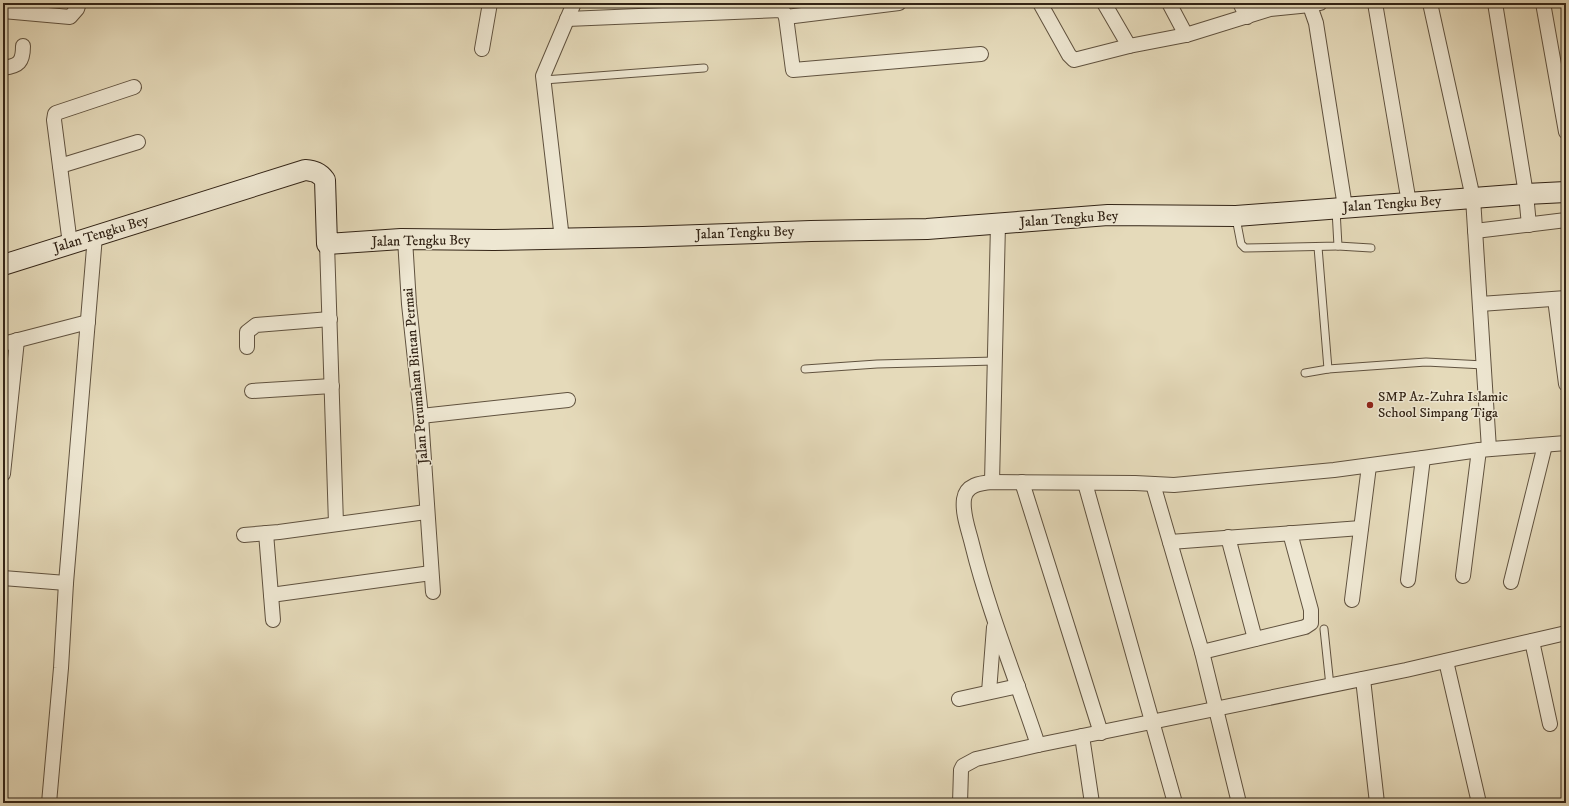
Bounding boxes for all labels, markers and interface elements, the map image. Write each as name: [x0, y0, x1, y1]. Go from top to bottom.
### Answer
street label: Jalan Tengku Bey: [1340, 192, 1442, 217]
street label: Jalan Tengku Bey: [1017, 207, 1119, 232]
street label: Jalan Tengku Bey: [49, 211, 151, 258]
street label: Jalan Tengku Bey: [693, 222, 795, 244]
street label: Jalan Tengku Bey: [369, 231, 471, 251]
street label: Jalan Perumahan Bintan Permai: [399, 287, 433, 467]
place label: SMP Az-Zuhra Islamic School Simpang Tiga: [1378, 388, 1508, 422]
marker: SMP Az-Zuhra Islamic School Simpang Tiga: [1365, 400, 1375, 410]

